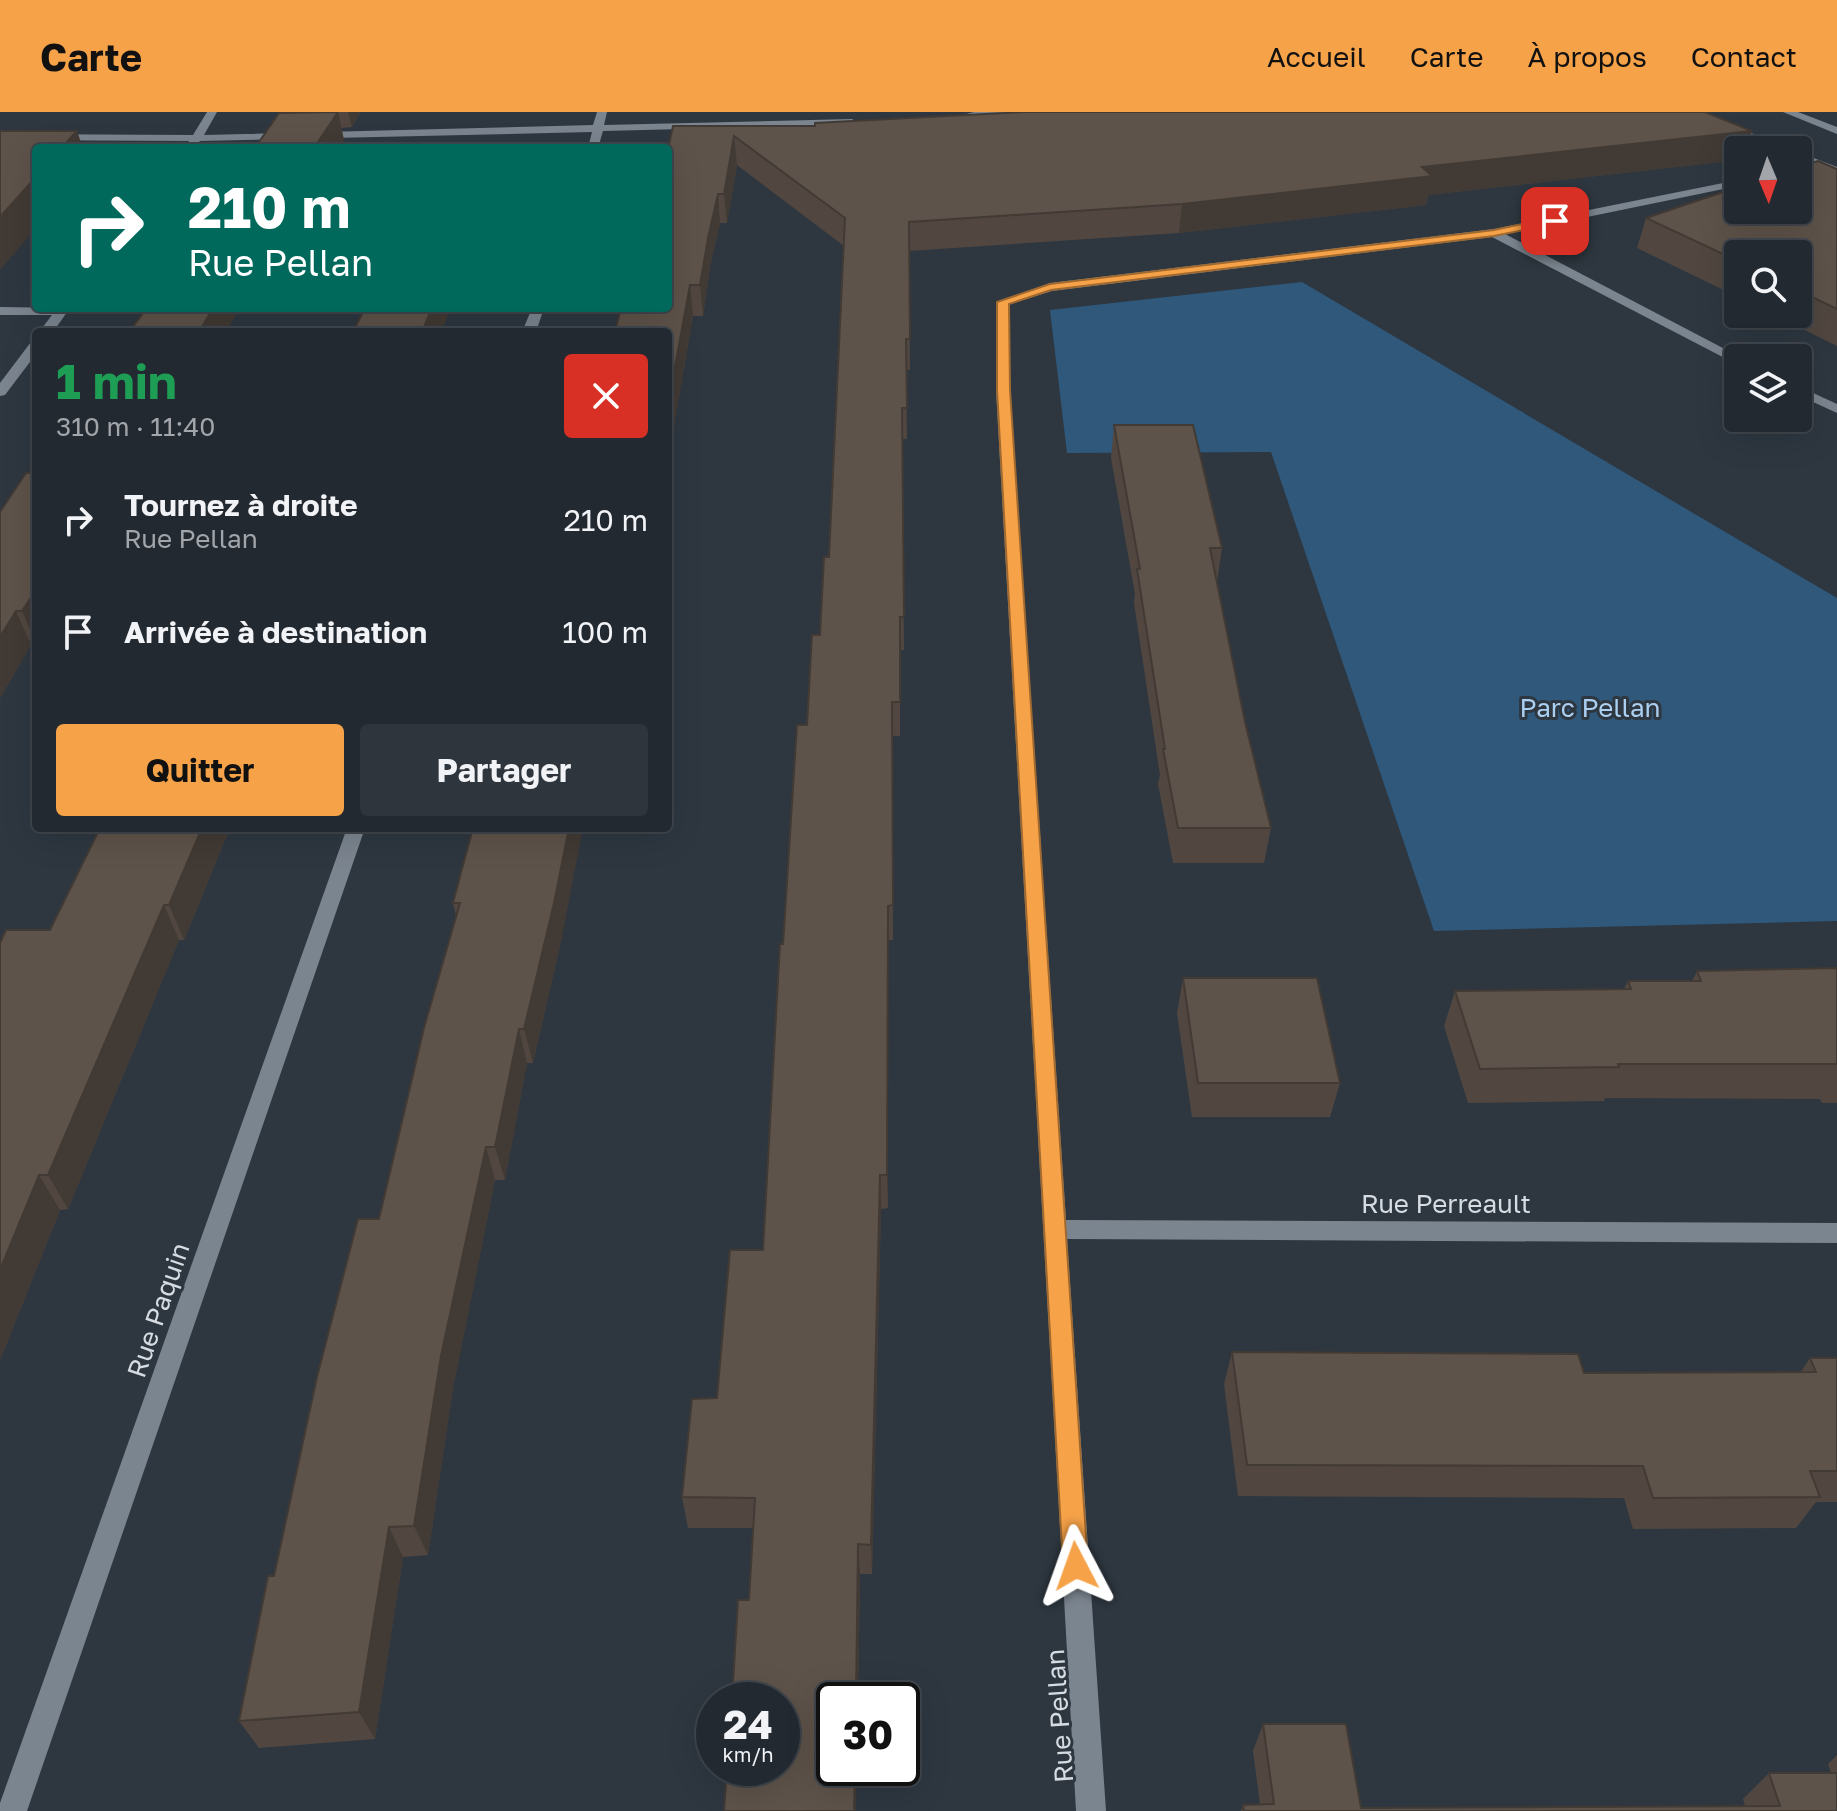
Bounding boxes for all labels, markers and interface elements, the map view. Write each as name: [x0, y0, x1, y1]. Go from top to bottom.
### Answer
text: Carte: [40, 34, 142, 79]
text: Accueil: [1267, 40, 1366, 73]
text: Carte: [1410, 40, 1483, 73]
text: À propos: [1527, 40, 1647, 73]
text: Contact: [1691, 40, 1797, 73]
north arrow: [1724, 136, 1812, 224]
map controls: [1724, 136, 1812, 432]
text: 210 m: [188, 173, 350, 240]
icon: right: [56, 176, 160, 280]
pin: [1521, 187, 1589, 255]
icon: arrive: [1533, 199, 1577, 243]
button: search: [1724, 240, 1812, 328]
text: Rue Pellan: [188, 241, 373, 284]
button: layers: [1724, 344, 1812, 432]
text: 1 min: [56, 352, 177, 410]
button: close: [564, 354, 648, 438]
text: 310 m · 11:40: [56, 411, 215, 442]
text: Tournez à droite: [124, 487, 358, 523]
icon: right: [56, 498, 100, 542]
text: 210 m: [563, 502, 648, 538]
text: Rue Pellan: [124, 523, 258, 554]
icon: arrive: [56, 610, 100, 654]
text: Arrivée à destination: [124, 614, 427, 650]
text: 100 m: [562, 614, 648, 650]
park label: Parc Pellan: [1519, 692, 1661, 723]
button: Quitter: [56, 724, 344, 816]
button: Partager: [360, 724, 648, 816]
street label: Rue Perreault: [1361, 1188, 1531, 1219]
street label: Rue Paquin: [120, 1238, 196, 1382]
position arrow: [1034, 1524, 1118, 1608]
street label: Rue Pellan: [1039, 1648, 1079, 1784]
speed limit sign: 30: [816, 1682, 920, 1786]
text: 24: [723, 1700, 773, 1748]
text: km/h: [723, 1742, 773, 1766]

